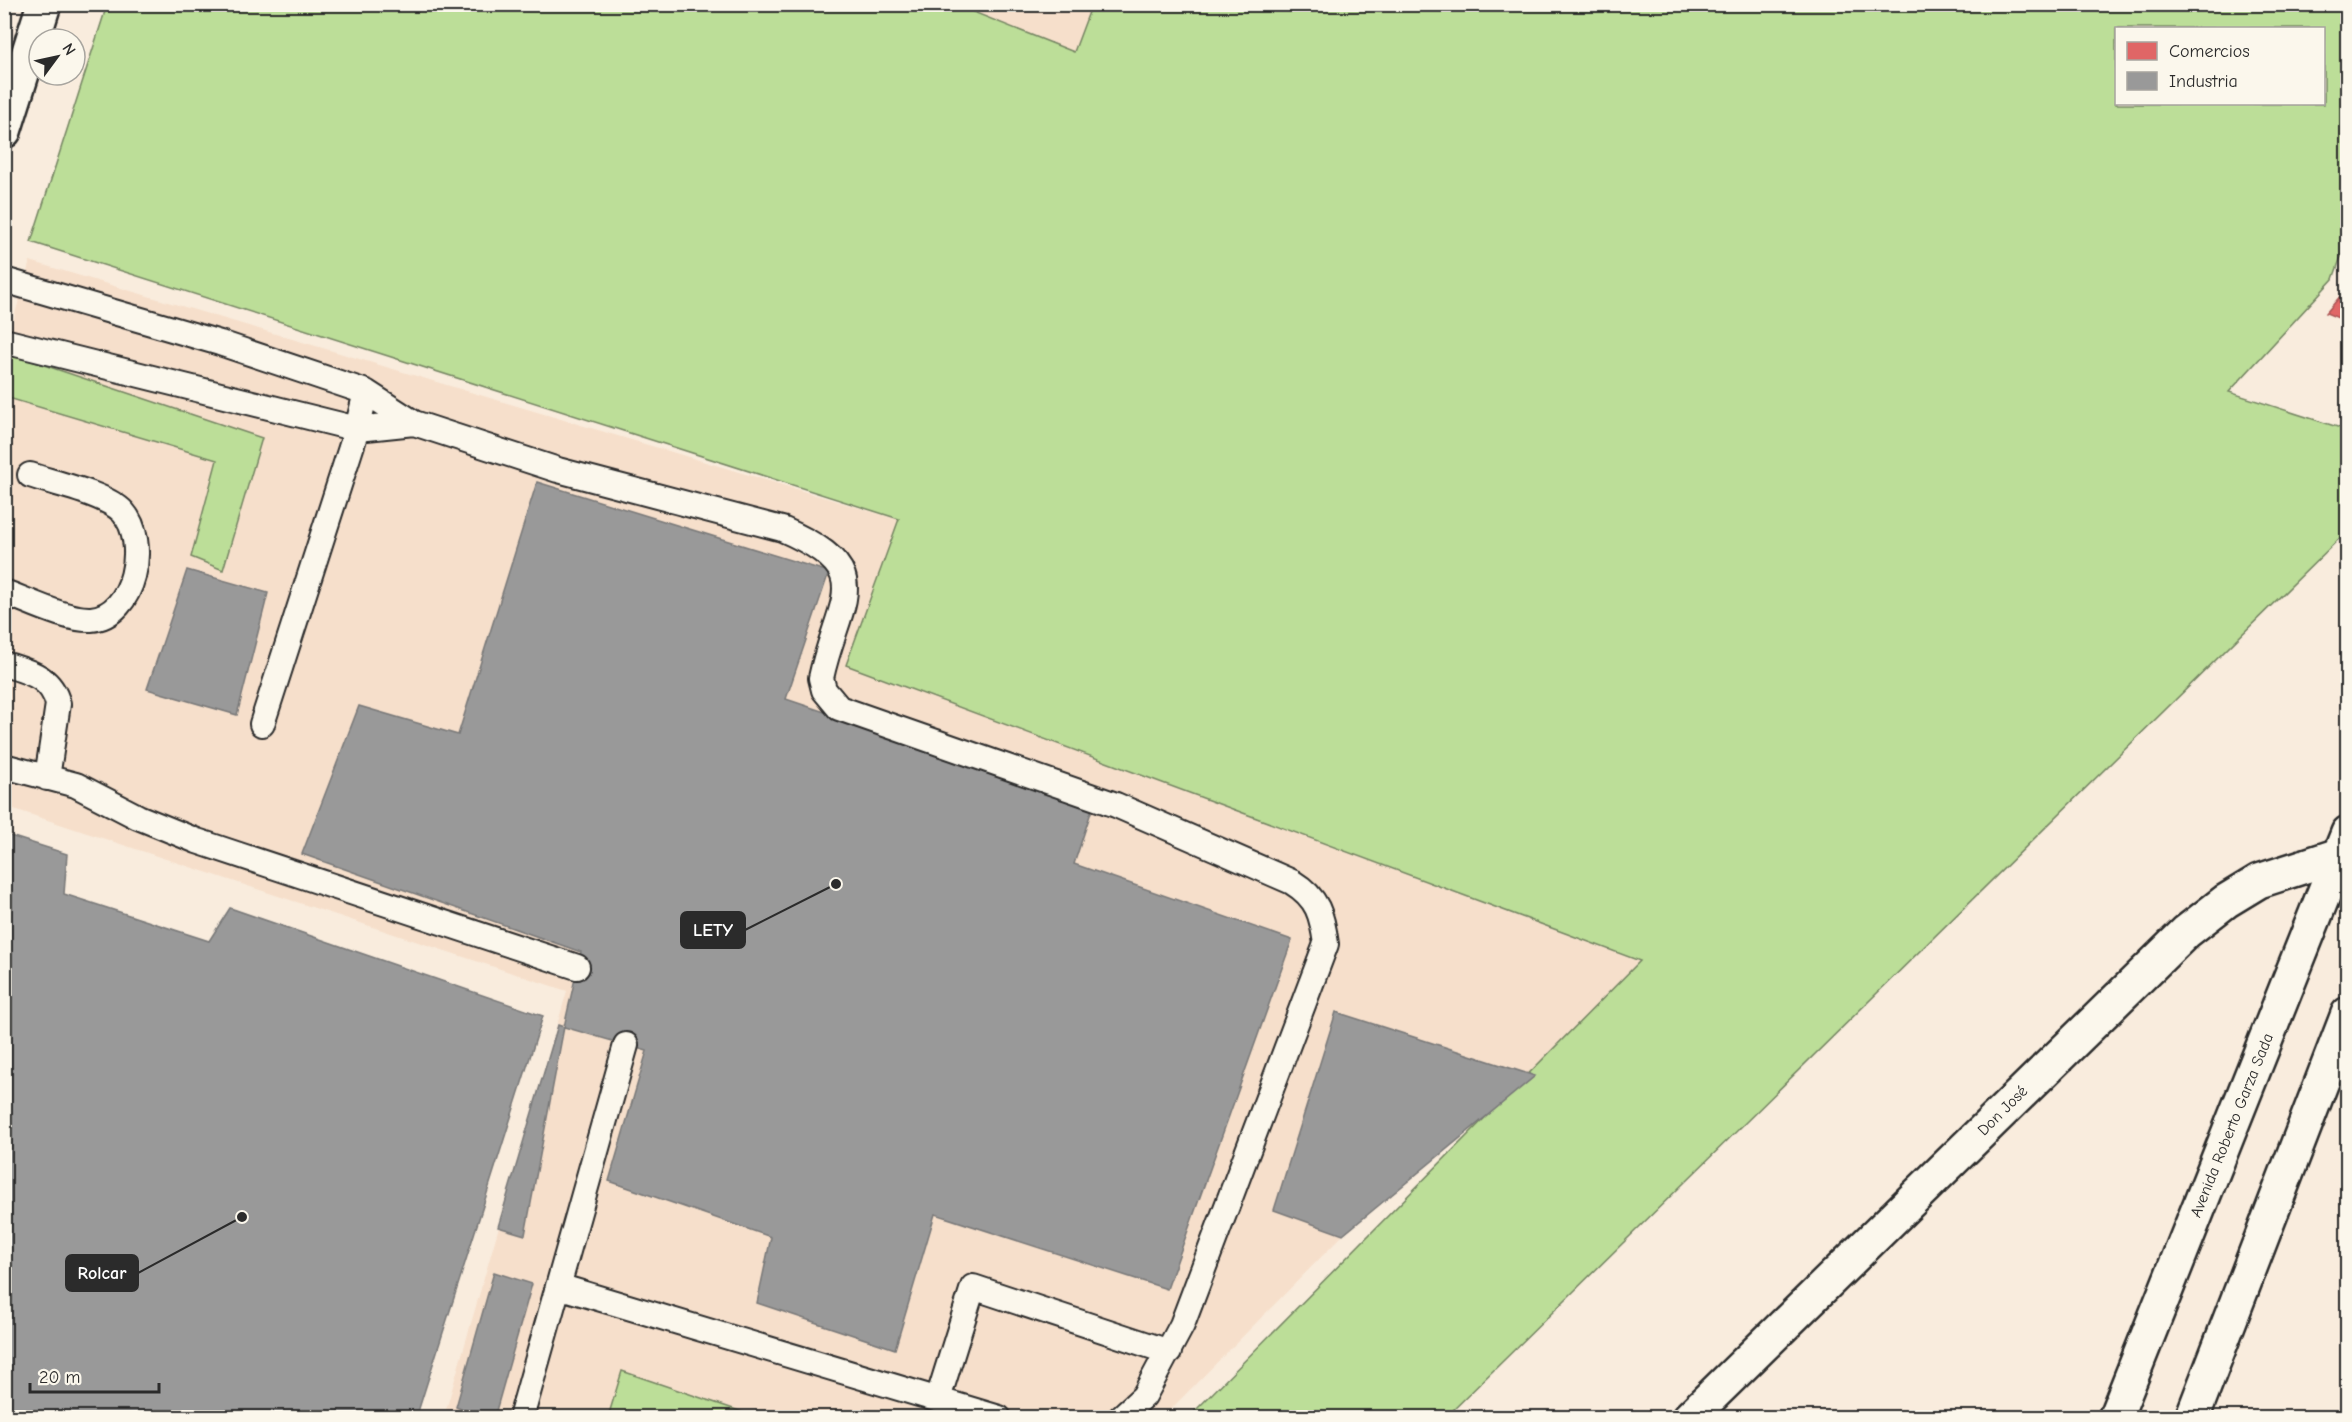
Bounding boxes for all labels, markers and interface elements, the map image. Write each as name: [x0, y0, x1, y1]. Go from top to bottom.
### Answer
north arrow: [27, 27, 87, 87]
legend: [2115, 27, 2325, 105]
text: N: [58, 40, 79, 59]
text: Comercios: [2169, 41, 2250, 62]
text: Industria: [2169, 71, 2238, 92]
callout: LETY: [681, 912, 745, 948]
text: LETY: [693, 920, 733, 941]
street label: Avenida Roberto Garza Sada: [2187, 1031, 2277, 1220]
street label: Don José: [1974, 1082, 2031, 1139]
callout: Rolcar: [66, 1255, 138, 1291]
text: Rolcar: [78, 1263, 127, 1284]
scale bar: [30, 1356, 159, 1394]
text: 20 m: [39, 1367, 80, 1388]

